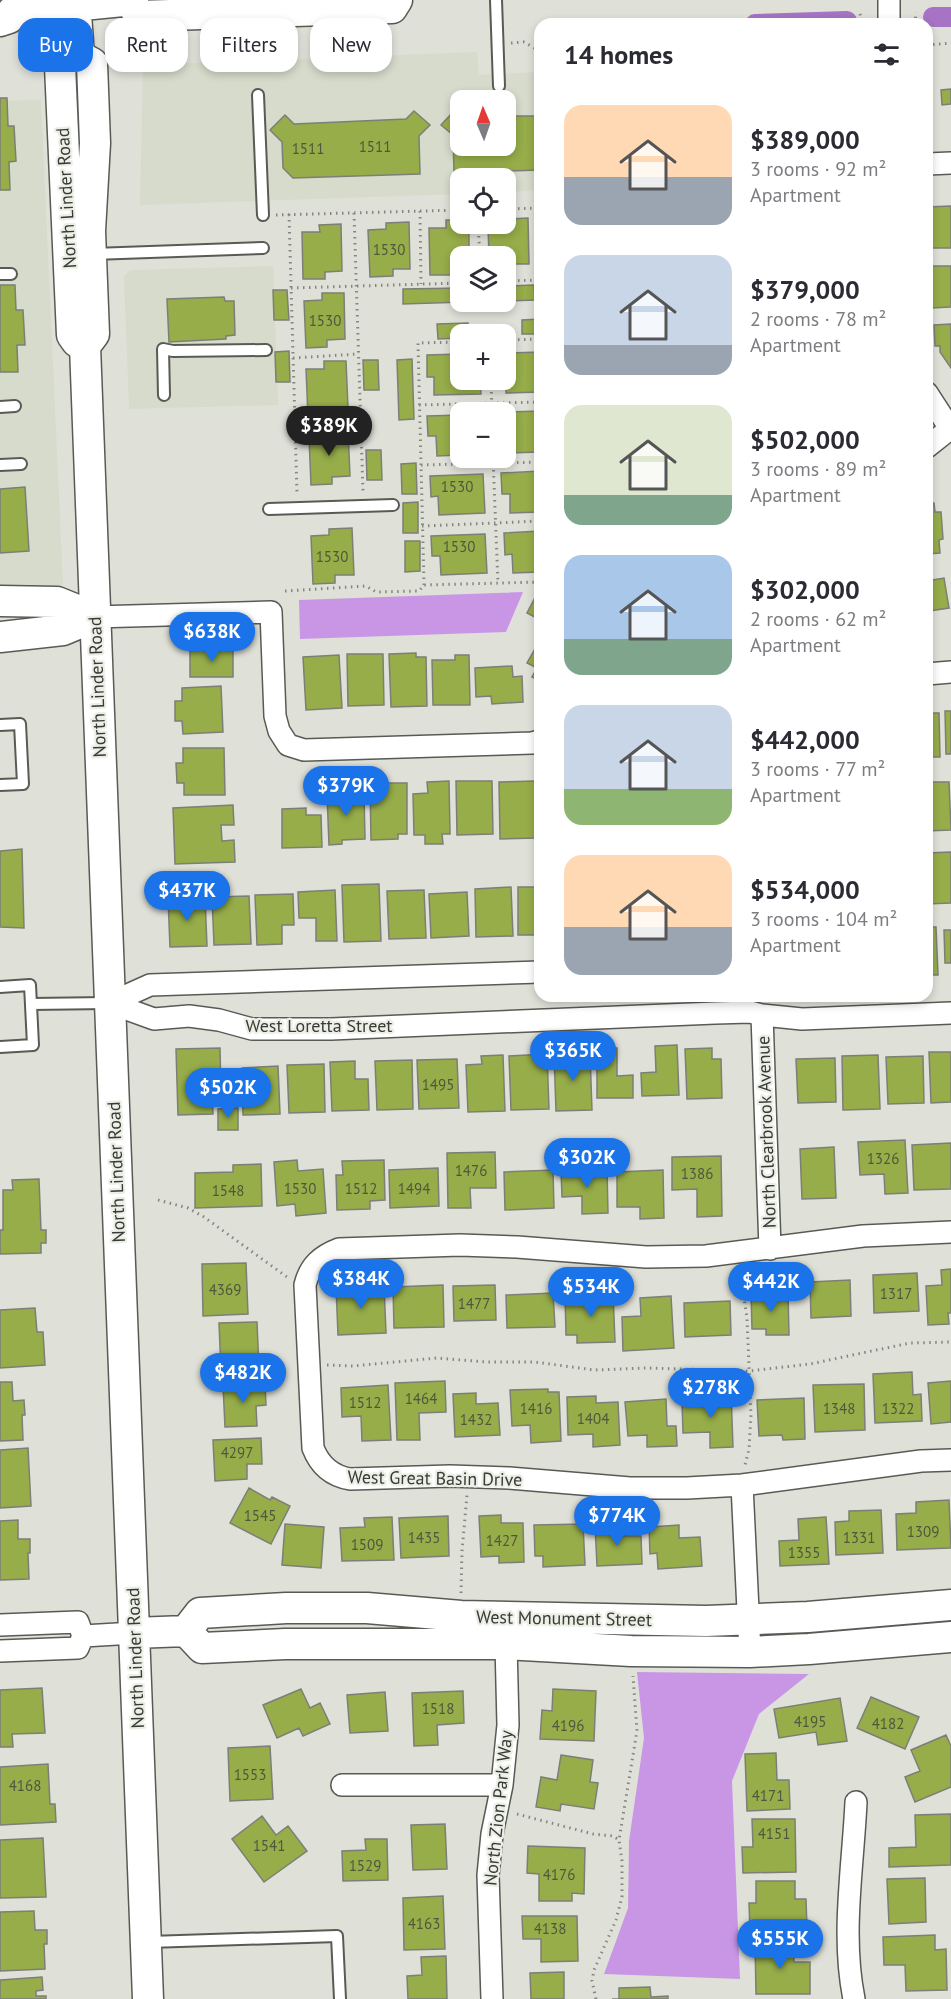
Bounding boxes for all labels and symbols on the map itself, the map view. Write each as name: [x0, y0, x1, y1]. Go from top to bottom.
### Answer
north arrow: [450, 90, 516, 156]
street label: North Linder Road: [51, 127, 81, 269]
house number: 1511: [359, 137, 391, 156]
house number: 1511: [292, 139, 324, 158]
house number: 1530: [373, 240, 405, 259]
house number: 1530: [309, 311, 341, 330]
pin: $389K: [287, 406, 371, 457]
house number: 1530: [441, 477, 473, 496]
house number: 1530: [443, 537, 475, 556]
house number: 1530: [316, 547, 348, 566]
pin: $638K: [170, 612, 254, 663]
street label: North Linder Road: [83, 616, 111, 758]
pin: $379K: [304, 766, 388, 817]
pin: $437K: [145, 871, 229, 922]
street label: West Loretta Street: [246, 1014, 392, 1037]
pin: $365K: [531, 1031, 615, 1082]
street label: North Clearbrook Avenue: [751, 1035, 781, 1229]
pin: $502K: [186, 1068, 270, 1119]
house number: 1495: [422, 1075, 454, 1094]
street label: North Linder Road: [102, 1101, 130, 1243]
pin: $302K: [545, 1138, 629, 1189]
house number: 1326: [867, 1149, 899, 1168]
house number: 1476: [455, 1161, 487, 1180]
house number: 1386: [681, 1164, 713, 1183]
house number: 1530: [284, 1179, 316, 1198]
house number: 1512: [345, 1179, 377, 1198]
house number: 1494: [398, 1179, 430, 1198]
house number: 1548: [212, 1181, 244, 1200]
pin: $384K: [319, 1259, 403, 1310]
pin: $442K: [729, 1262, 813, 1313]
pin: $534K: [549, 1267, 633, 1318]
house number: 4369: [209, 1280, 241, 1299]
house number: 1317: [880, 1284, 912, 1303]
house number: 1477: [458, 1294, 490, 1313]
pin: $482K: [201, 1353, 285, 1404]
pin: $278K: [669, 1368, 753, 1419]
house number: 1464: [405, 1389, 437, 1408]
house number: 1512: [349, 1393, 381, 1412]
house number: 1416: [520, 1399, 552, 1418]
house number: 1348: [823, 1399, 855, 1418]
house number: 1322: [882, 1399, 914, 1418]
house number: 1404: [577, 1409, 609, 1428]
house number: 1432: [460, 1410, 492, 1429]
house number: 4297: [221, 1443, 253, 1462]
street label: West Great Basin Drive: [347, 1465, 523, 1491]
pin: $774K: [575, 1496, 659, 1547]
house number: 1545: [244, 1506, 276, 1525]
house number: 1309: [907, 1522, 939, 1541]
house number: 1435: [408, 1528, 440, 1547]
house number: 1331: [843, 1528, 875, 1547]
house number: 1427: [486, 1531, 518, 1550]
house number: 1509: [351, 1535, 383, 1554]
house number: 1355: [788, 1543, 820, 1562]
street label: North Linder Road: [121, 1587, 149, 1729]
street label: West Monument Street: [476, 1605, 652, 1631]
house number: 1518: [422, 1699, 454, 1718]
house number: 4195: [794, 1712, 826, 1731]
house number: 4182: [872, 1714, 904, 1733]
house number: 4196: [552, 1716, 584, 1735]
street label: North Zion Park Way: [478, 1729, 518, 1887]
house number: 1553: [234, 1765, 266, 1784]
house number: 4168: [9, 1776, 41, 1795]
house number: 4171: [752, 1786, 784, 1805]
house number: 4151: [758, 1824, 790, 1843]
house number: 1541: [253, 1836, 285, 1855]
house number: 1529: [349, 1856, 381, 1875]
house number: 4176: [543, 1865, 575, 1884]
house number: 4163: [408, 1914, 440, 1933]
house number: 4138: [534, 1919, 566, 1938]
pin: $555K: [738, 1919, 822, 1970]

